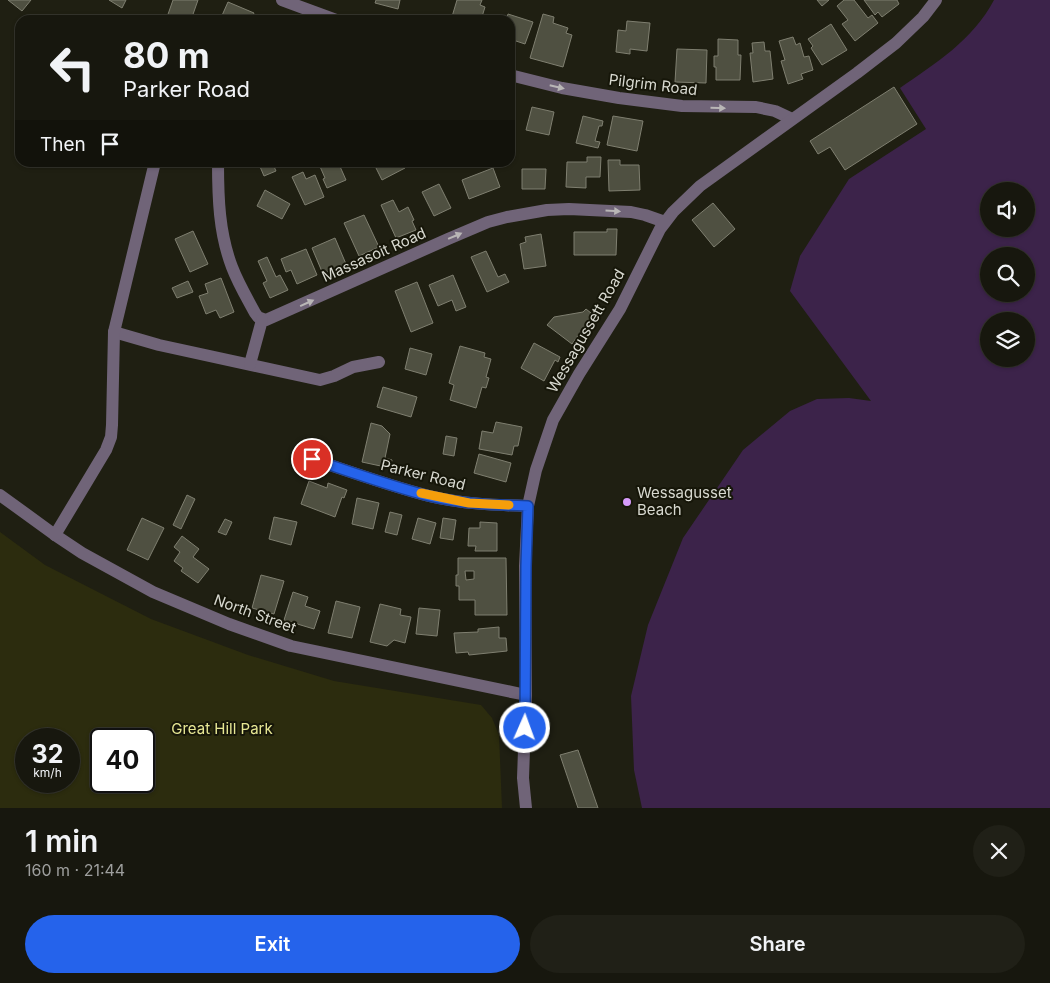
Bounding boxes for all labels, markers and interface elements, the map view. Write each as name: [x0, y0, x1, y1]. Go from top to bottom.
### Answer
text: 80 m: [123, 34, 210, 76]
icon: left: [40, 35, 105, 100]
street label: Pilgrim Road: [608, 70, 698, 99]
text: Parker Road: [123, 76, 250, 102]
one-way arrow: [550, 83, 565, 91]
one-way arrow: [711, 104, 727, 112]
icon: arrive: [96, 130, 124, 158]
text: Then: [40, 133, 86, 156]
map controls: [980, 182, 1035, 367]
button: sound: [980, 182, 1035, 237]
one-way arrow: [605, 208, 621, 216]
street label: Massasoit Road: [319, 223, 429, 286]
one-way arrow: [448, 232, 462, 240]
button: search: [980, 247, 1035, 302]
street label: Wessagussett Road: [542, 266, 629, 396]
one-way arrow: [300, 299, 314, 307]
button: layers: [980, 312, 1035, 367]
pin: [291, 438, 333, 480]
icon: arrive: [298, 445, 326, 473]
street label: Parker Road: [379, 455, 467, 494]
place label: Wessagusset Beach: [637, 483, 732, 519]
marker: Wessagusset Beach: [621, 496, 633, 508]
street label: North Street: [211, 590, 299, 637]
position arrow: [498, 701, 550, 753]
park label: Great Hill Park: [171, 719, 273, 738]
speed limit sign: 40: [90, 728, 155, 793]
text: 32: [32, 739, 63, 769]
text: km/h: [33, 765, 62, 780]
text: 1 min: [25, 823, 98, 859]
button: close: [973, 825, 1025, 877]
text: 160 m · 21:44: [25, 860, 125, 880]
button: Exit: [25, 915, 520, 973]
button: Share: [530, 915, 1025, 973]

